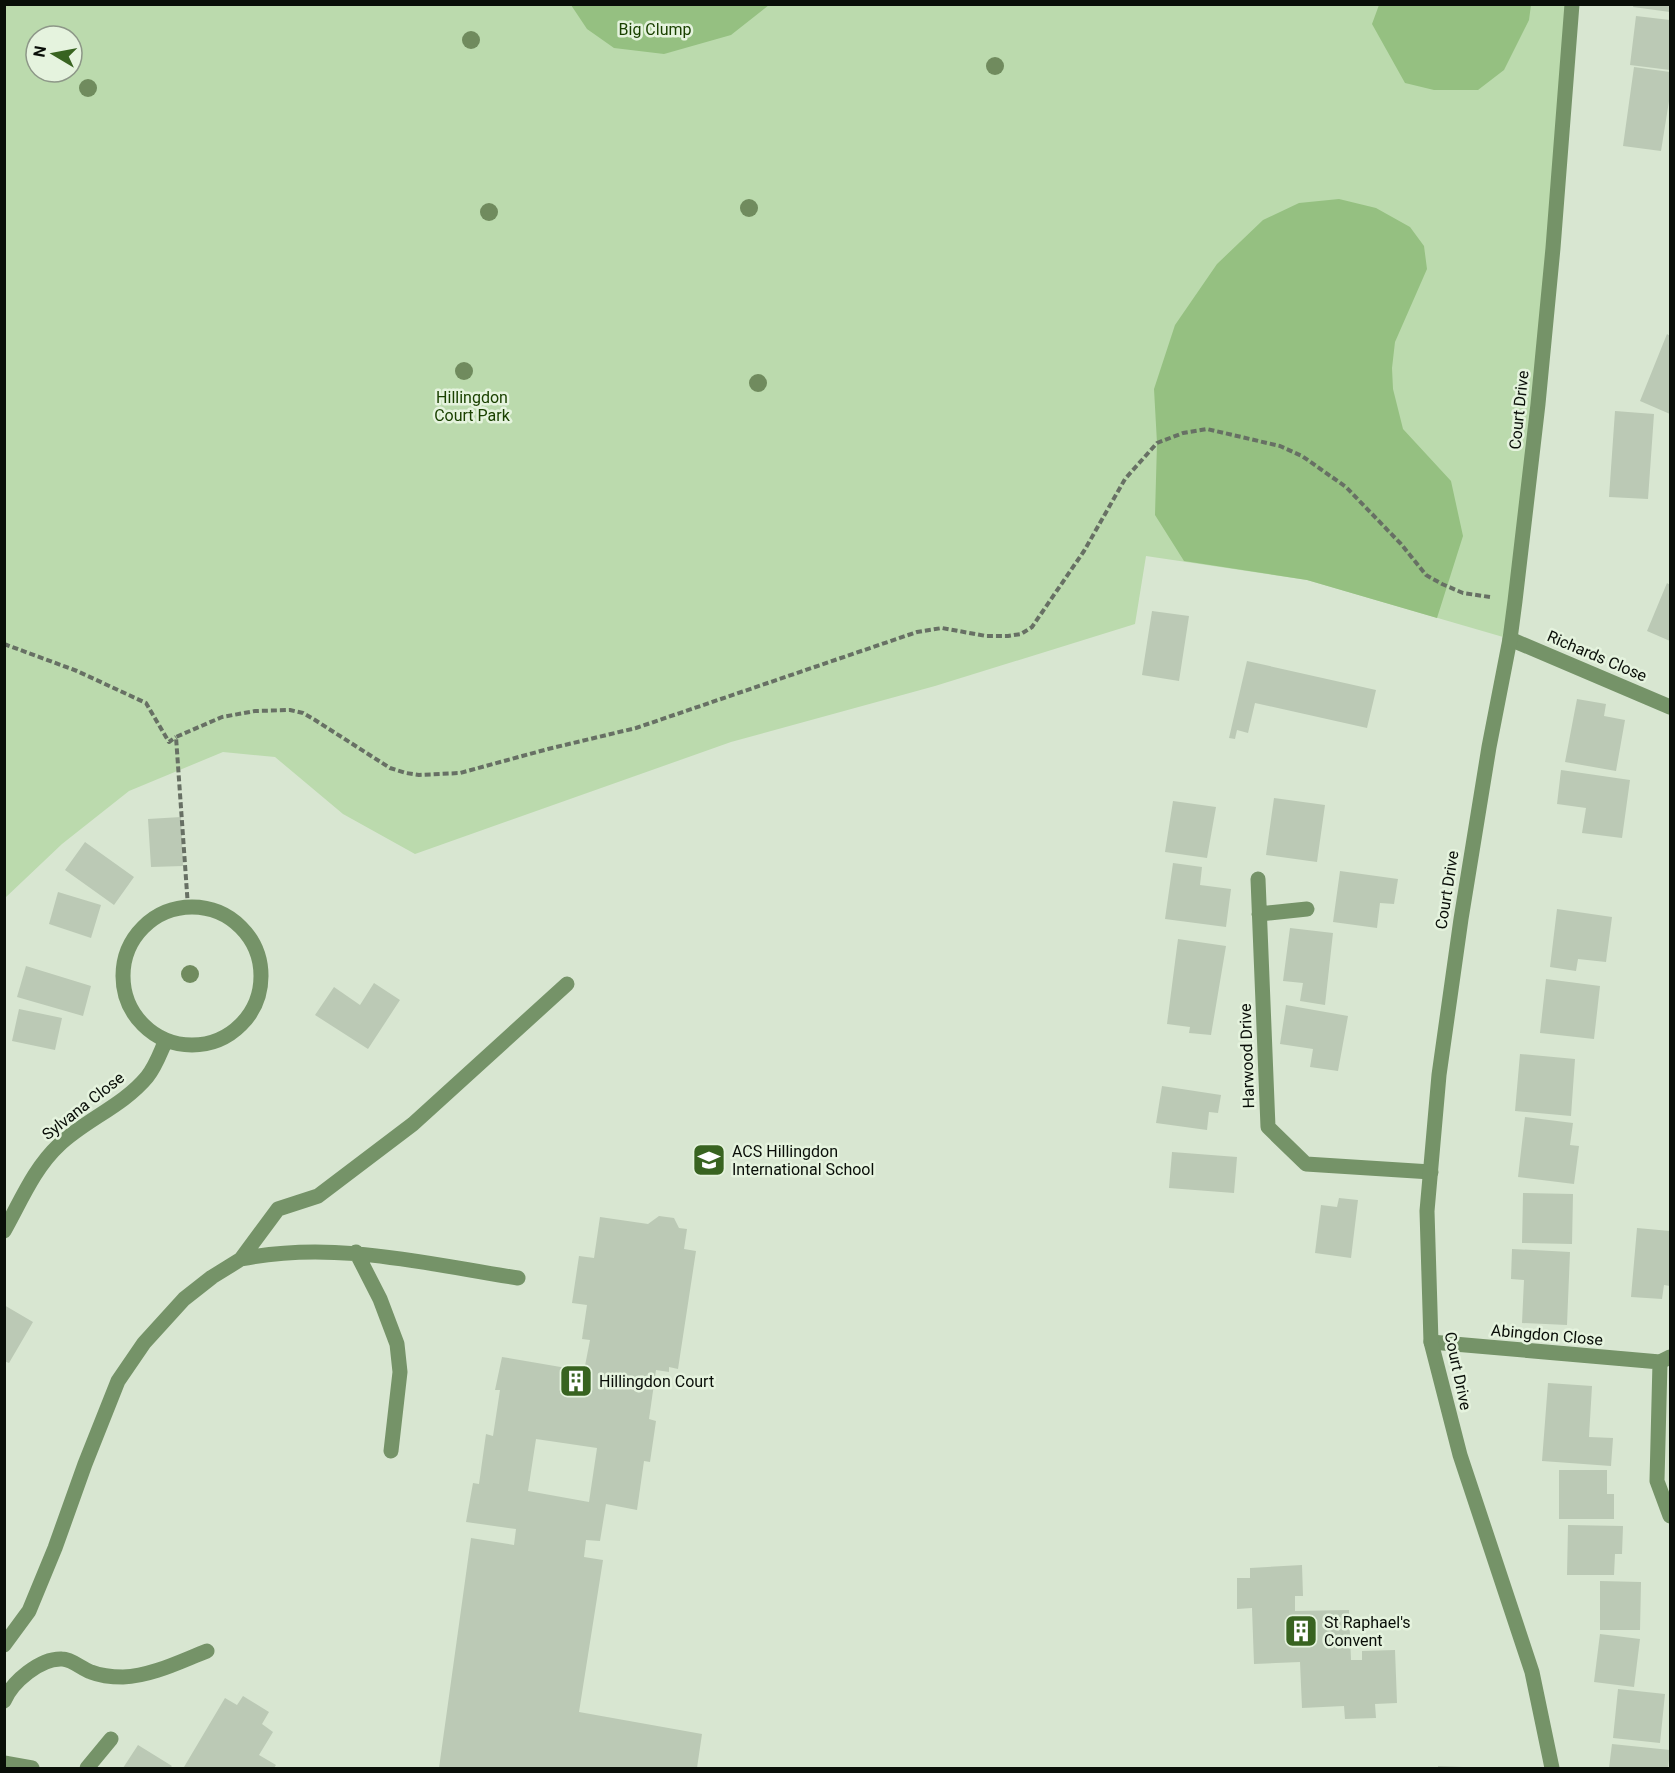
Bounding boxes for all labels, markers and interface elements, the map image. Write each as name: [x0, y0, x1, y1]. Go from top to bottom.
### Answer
park label: Big Clump: [619, 20, 691, 39]
north arrow: [24, 24, 84, 84]
text: N: [29, 44, 50, 59]
street label: Court Drive: [1505, 370, 1533, 450]
park label: Hillingdon Court Park: [434, 388, 511, 425]
street label: Richards Close: [1544, 626, 1650, 686]
street label: Court Drive: [1431, 849, 1463, 931]
street label: Harwood Drive: [1236, 1003, 1258, 1109]
street label: Sylvana Close: [38, 1068, 128, 1144]
school or university icon: ACS Hillingdon International School: [691, 1142, 727, 1178]
place label: ACS Hillingdon International School: [732, 1142, 874, 1179]
street label: Abingdon Close: [1490, 1321, 1604, 1349]
street label: Court Drive: [1440, 1330, 1476, 1412]
building icon: Hillingdon Court: [558, 1363, 594, 1399]
place label: Hillingdon Court: [599, 1372, 714, 1391]
building icon: St Raphael's Convent: [1283, 1613, 1319, 1649]
place label: St Raphael's Convent: [1324, 1613, 1411, 1650]

